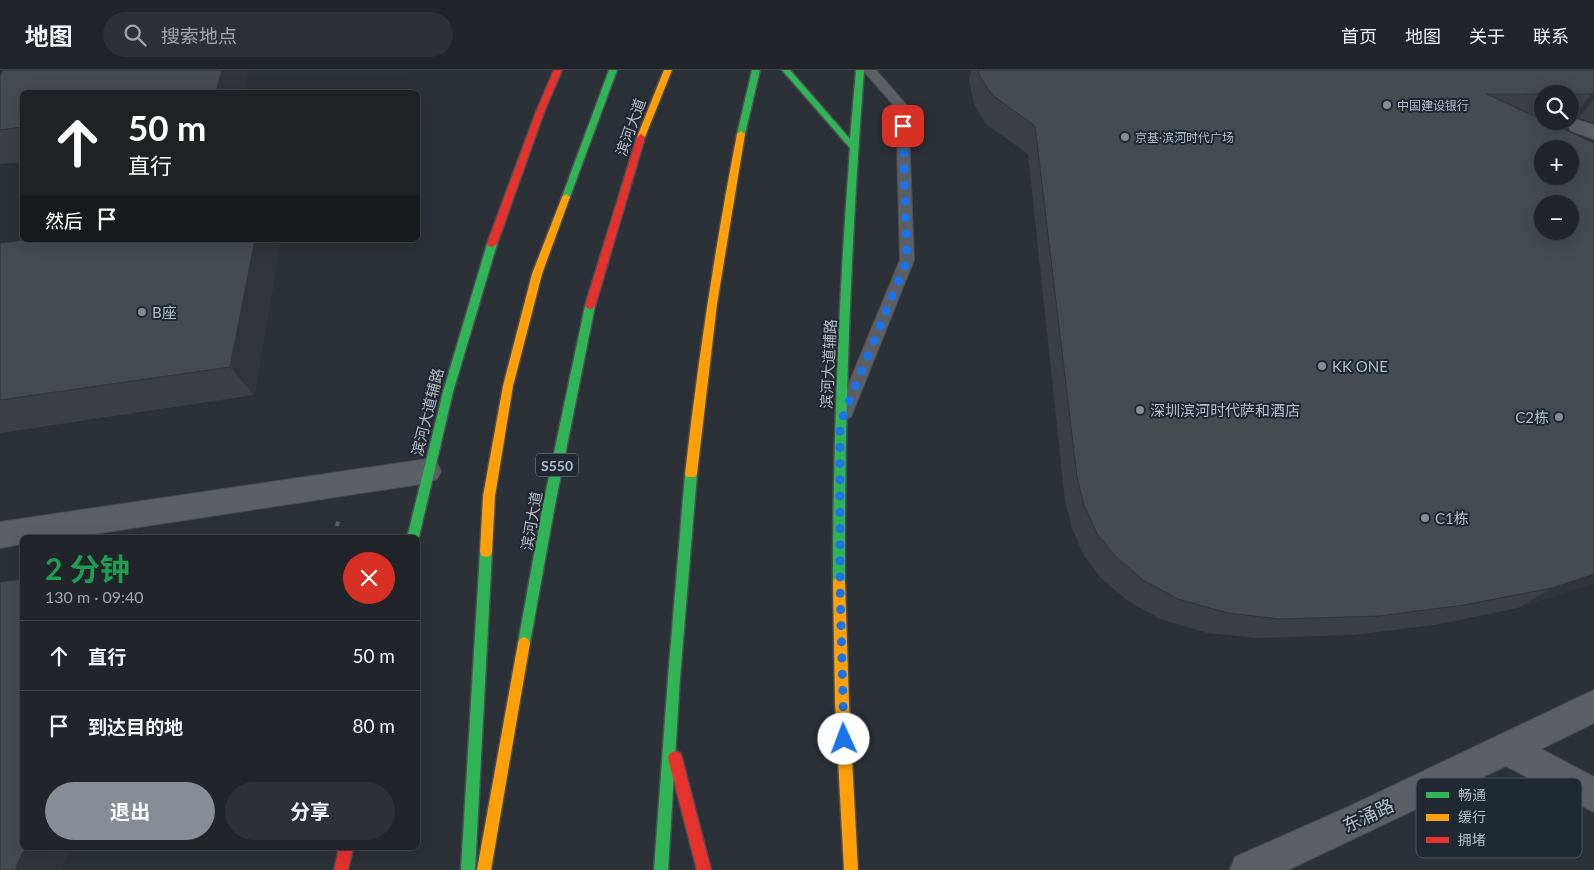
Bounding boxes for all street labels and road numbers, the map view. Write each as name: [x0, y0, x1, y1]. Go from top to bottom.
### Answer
street label: 滨河大道: [611, 96, 649, 158]
street label: 滨河大道辅路: [817, 319, 839, 409]
street label: 滨河大道辅路: [407, 366, 447, 458]
road number: S550: [536, 454, 578, 476]
street label: 滨河大道: [517, 490, 545, 552]
street label: 东涌路: [1339, 794, 1397, 836]

